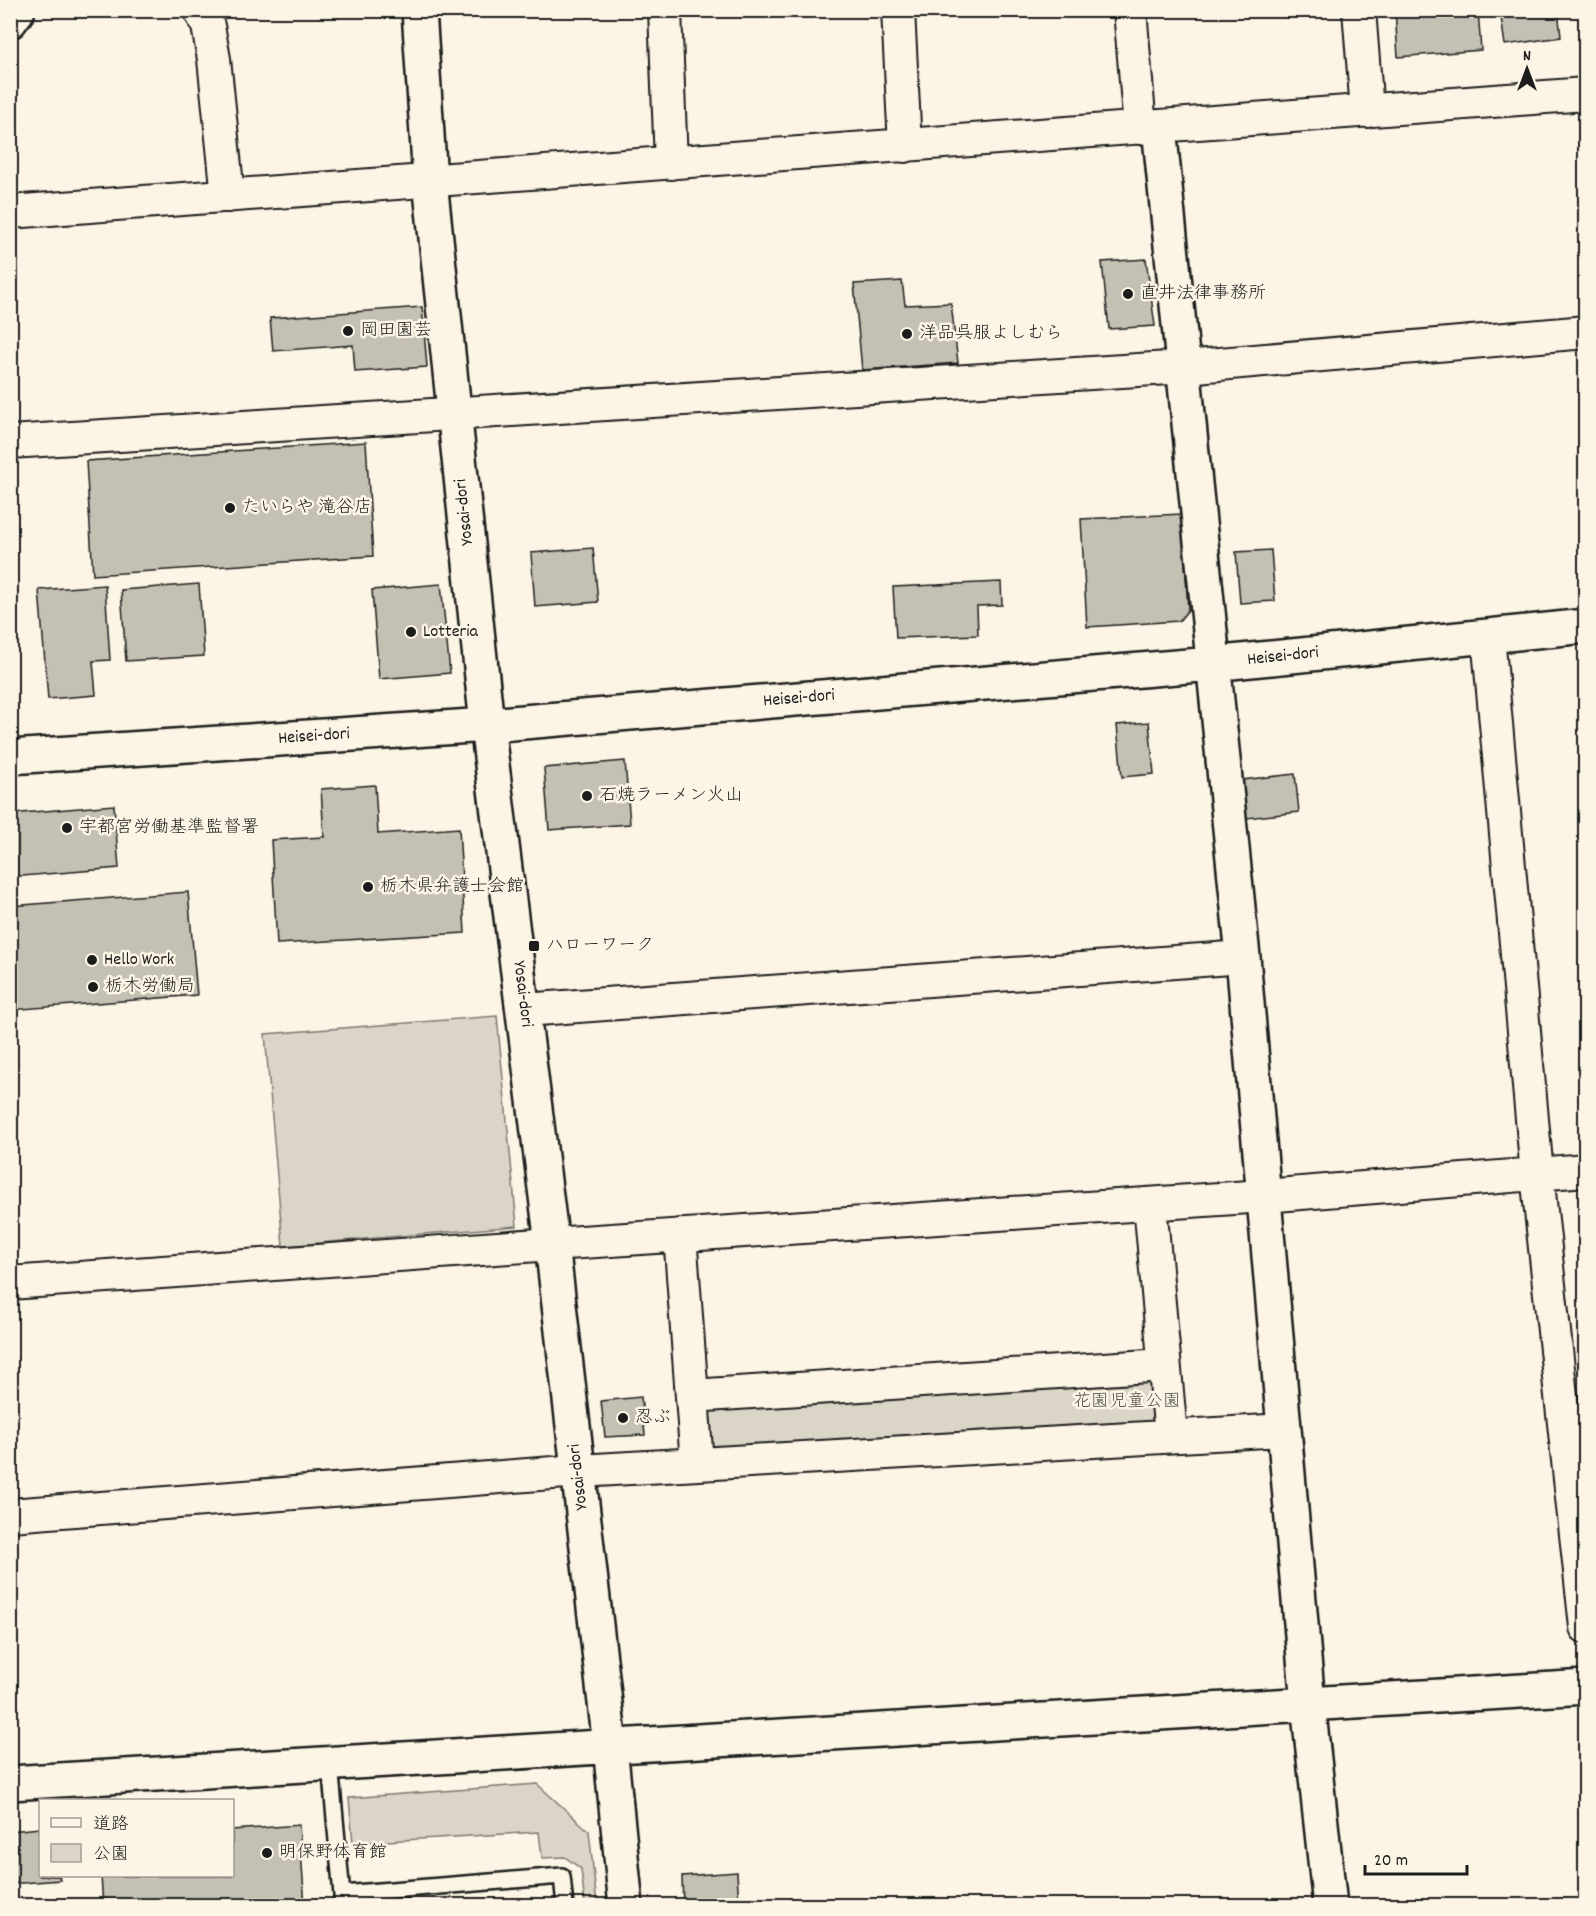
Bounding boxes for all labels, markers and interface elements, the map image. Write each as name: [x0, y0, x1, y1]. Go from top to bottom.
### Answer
north arrow: [1497, 39, 1557, 99]
text: N: [1523, 45, 1531, 68]
place label: 直井法律事務所: [1140, 282, 1266, 307]
marker: 直井法律事務所: [1121, 287, 1135, 301]
place label: 岡田園芸: [360, 319, 432, 344]
place label: 洋品呉服よしむら: [919, 322, 1063, 347]
marker: 岡田園芸: [341, 324, 355, 338]
marker: 洋品呉服よしむら: [900, 327, 914, 341]
street label: Yosai-dori: [449, 478, 481, 546]
place label: たいらや 滝谷店: [242, 496, 372, 521]
marker: たいらや 滝谷店: [223, 501, 237, 515]
place label: Lotteria: [423, 620, 479, 645]
marker: Lotteria: [404, 625, 418, 639]
street label: Heisei-dori: [1246, 641, 1320, 673]
street label: Heisei-dori: [762, 683, 836, 715]
street label: Heisei-dori: [277, 722, 351, 752]
place label: 石焼ラーメン火山: [599, 784, 743, 809]
marker: 石焼ラーメン火山: [580, 789, 594, 803]
place label: 宇都宮労働基準監督署: [79, 816, 259, 841]
marker: 宇都宮労働基準監督署: [60, 821, 74, 835]
place label: 栃木県弁護士会館: [380, 875, 524, 900]
marker: 栃木県弁護士会館: [361, 880, 375, 894]
place label: ハローワーク: [546, 934, 654, 959]
marker: ハローワーク: [527, 939, 541, 953]
place label: Hello Work: [104, 948, 174, 973]
marker: Hello Work: [85, 953, 99, 967]
street label: Yosai-dori: [506, 959, 538, 1029]
place label: 栃木労働局: [105, 975, 195, 1000]
marker: 栃木労働局: [86, 980, 100, 994]
park label: 花園児童公園: [1073, 1390, 1181, 1415]
place label: 忍ぶ: [635, 1406, 671, 1431]
marker: 忍ぶ: [616, 1411, 630, 1425]
street label: Yosai-dori: [563, 1442, 595, 1512]
legend: [39, 1799, 234, 1877]
text: 道路: [93, 1813, 129, 1838]
scale bar: [1365, 1838, 1467, 1876]
place label: 明保野体育館: [279, 1841, 387, 1866]
text: 公園: [93, 1843, 129, 1868]
marker: 明保野体育館: [260, 1846, 274, 1860]
text: 20 m: [1374, 1849, 1408, 1874]

